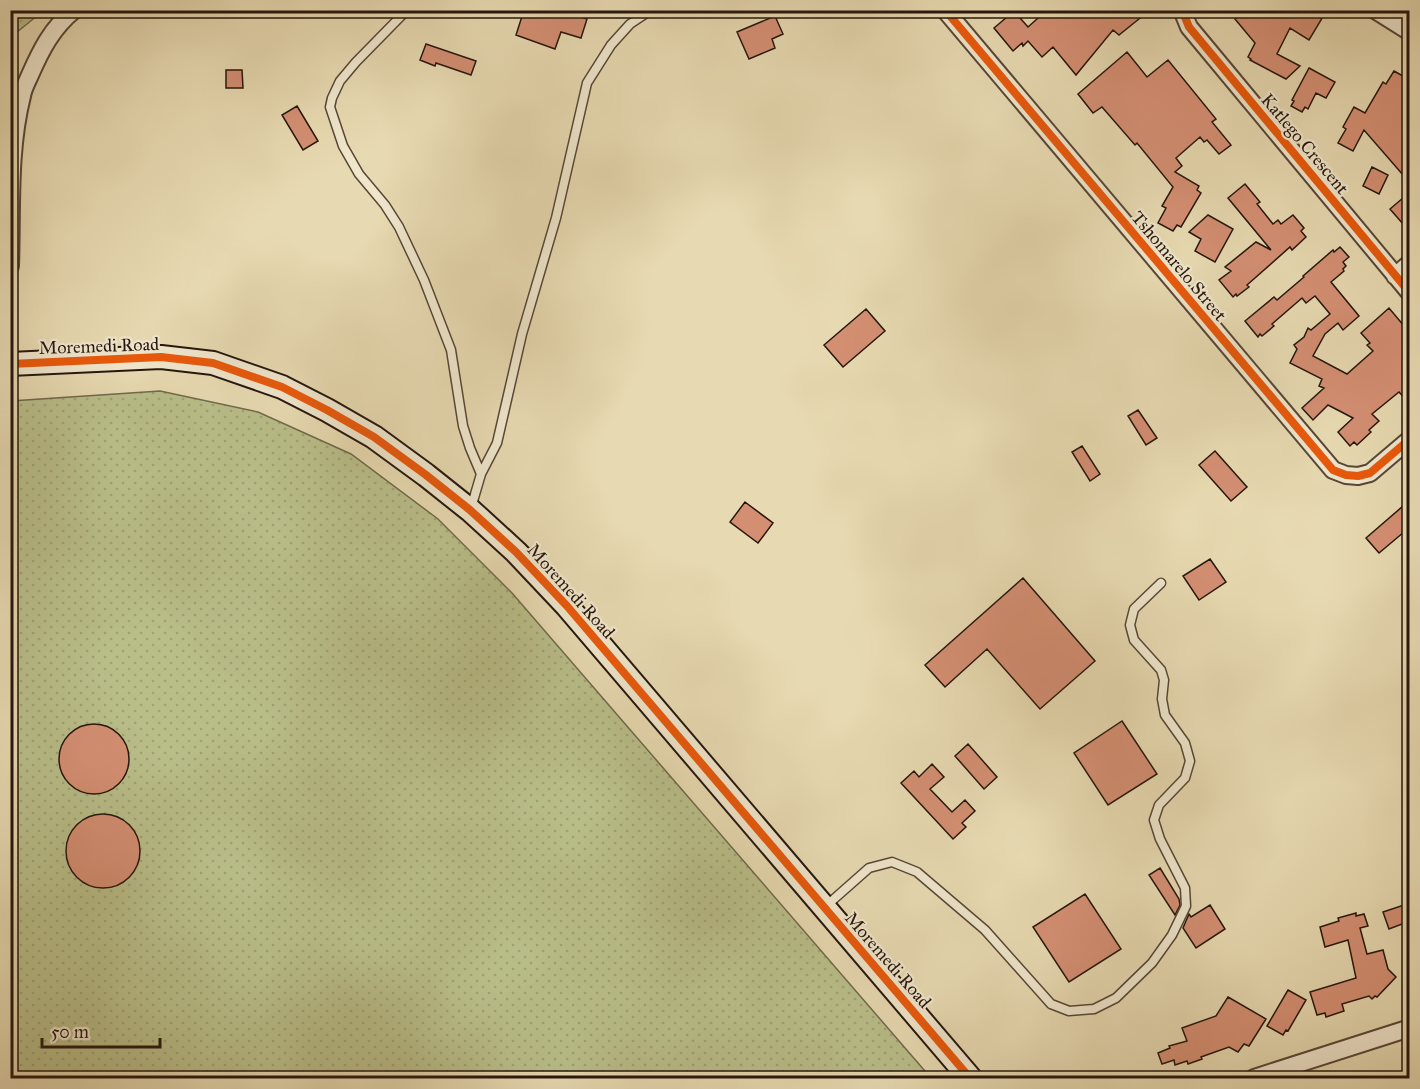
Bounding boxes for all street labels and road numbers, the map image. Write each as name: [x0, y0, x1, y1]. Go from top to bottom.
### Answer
street label: Katlego Crescent: [1256, 89, 1354, 200]
street label: Tshomarelo Street: [1127, 206, 1232, 326]
street label: Moremedi Road: [38, 333, 160, 359]
street label: Moremedi Road: [523, 539, 619, 643]
street label: Moremedi Road: [840, 907, 936, 1013]

